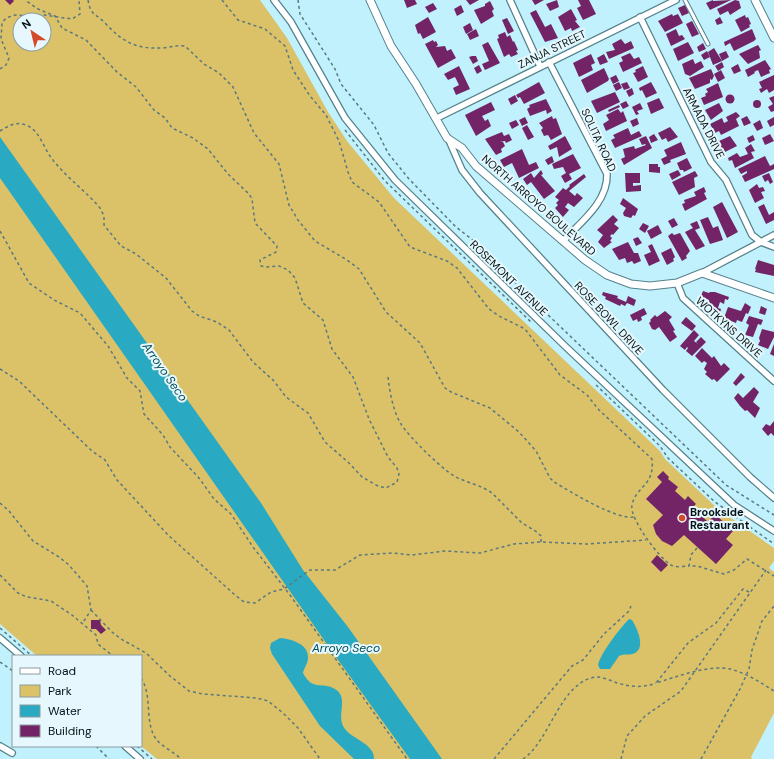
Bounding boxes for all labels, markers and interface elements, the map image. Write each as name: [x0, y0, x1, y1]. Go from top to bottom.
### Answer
north arrow: [12, 12, 52, 52]
text: N: [19, 16, 34, 32]
street label: ZANJA STREET: [516, 27, 588, 71]
street label: ARMADA DRIVE: [680, 85, 728, 161]
street label: SOLITA ROAD: [578, 106, 620, 174]
street label: NORTH ARROYO BOULEVARD: [479, 152, 599, 259]
street label: ROSEMONT AVENUE: [467, 237, 551, 319]
street label: ROSE BOWL DRIVE: [571, 278, 647, 358]
street label: WOTKYNS DRIVE: [693, 293, 765, 361]
water label: Arroyo Seco: [138, 339, 191, 405]
place label: Brookside Restaurant: [690, 505, 750, 532]
marker: Brookside Restaurant: [677, 513, 687, 523]
water label: Arroyo Seco: [311, 640, 380, 656]
legend: [12, 655, 142, 747]
text: Road: [48, 663, 76, 679]
text: Park: [48, 683, 72, 699]
text: Water: [48, 703, 82, 719]
text: Building: [48, 723, 92, 739]

